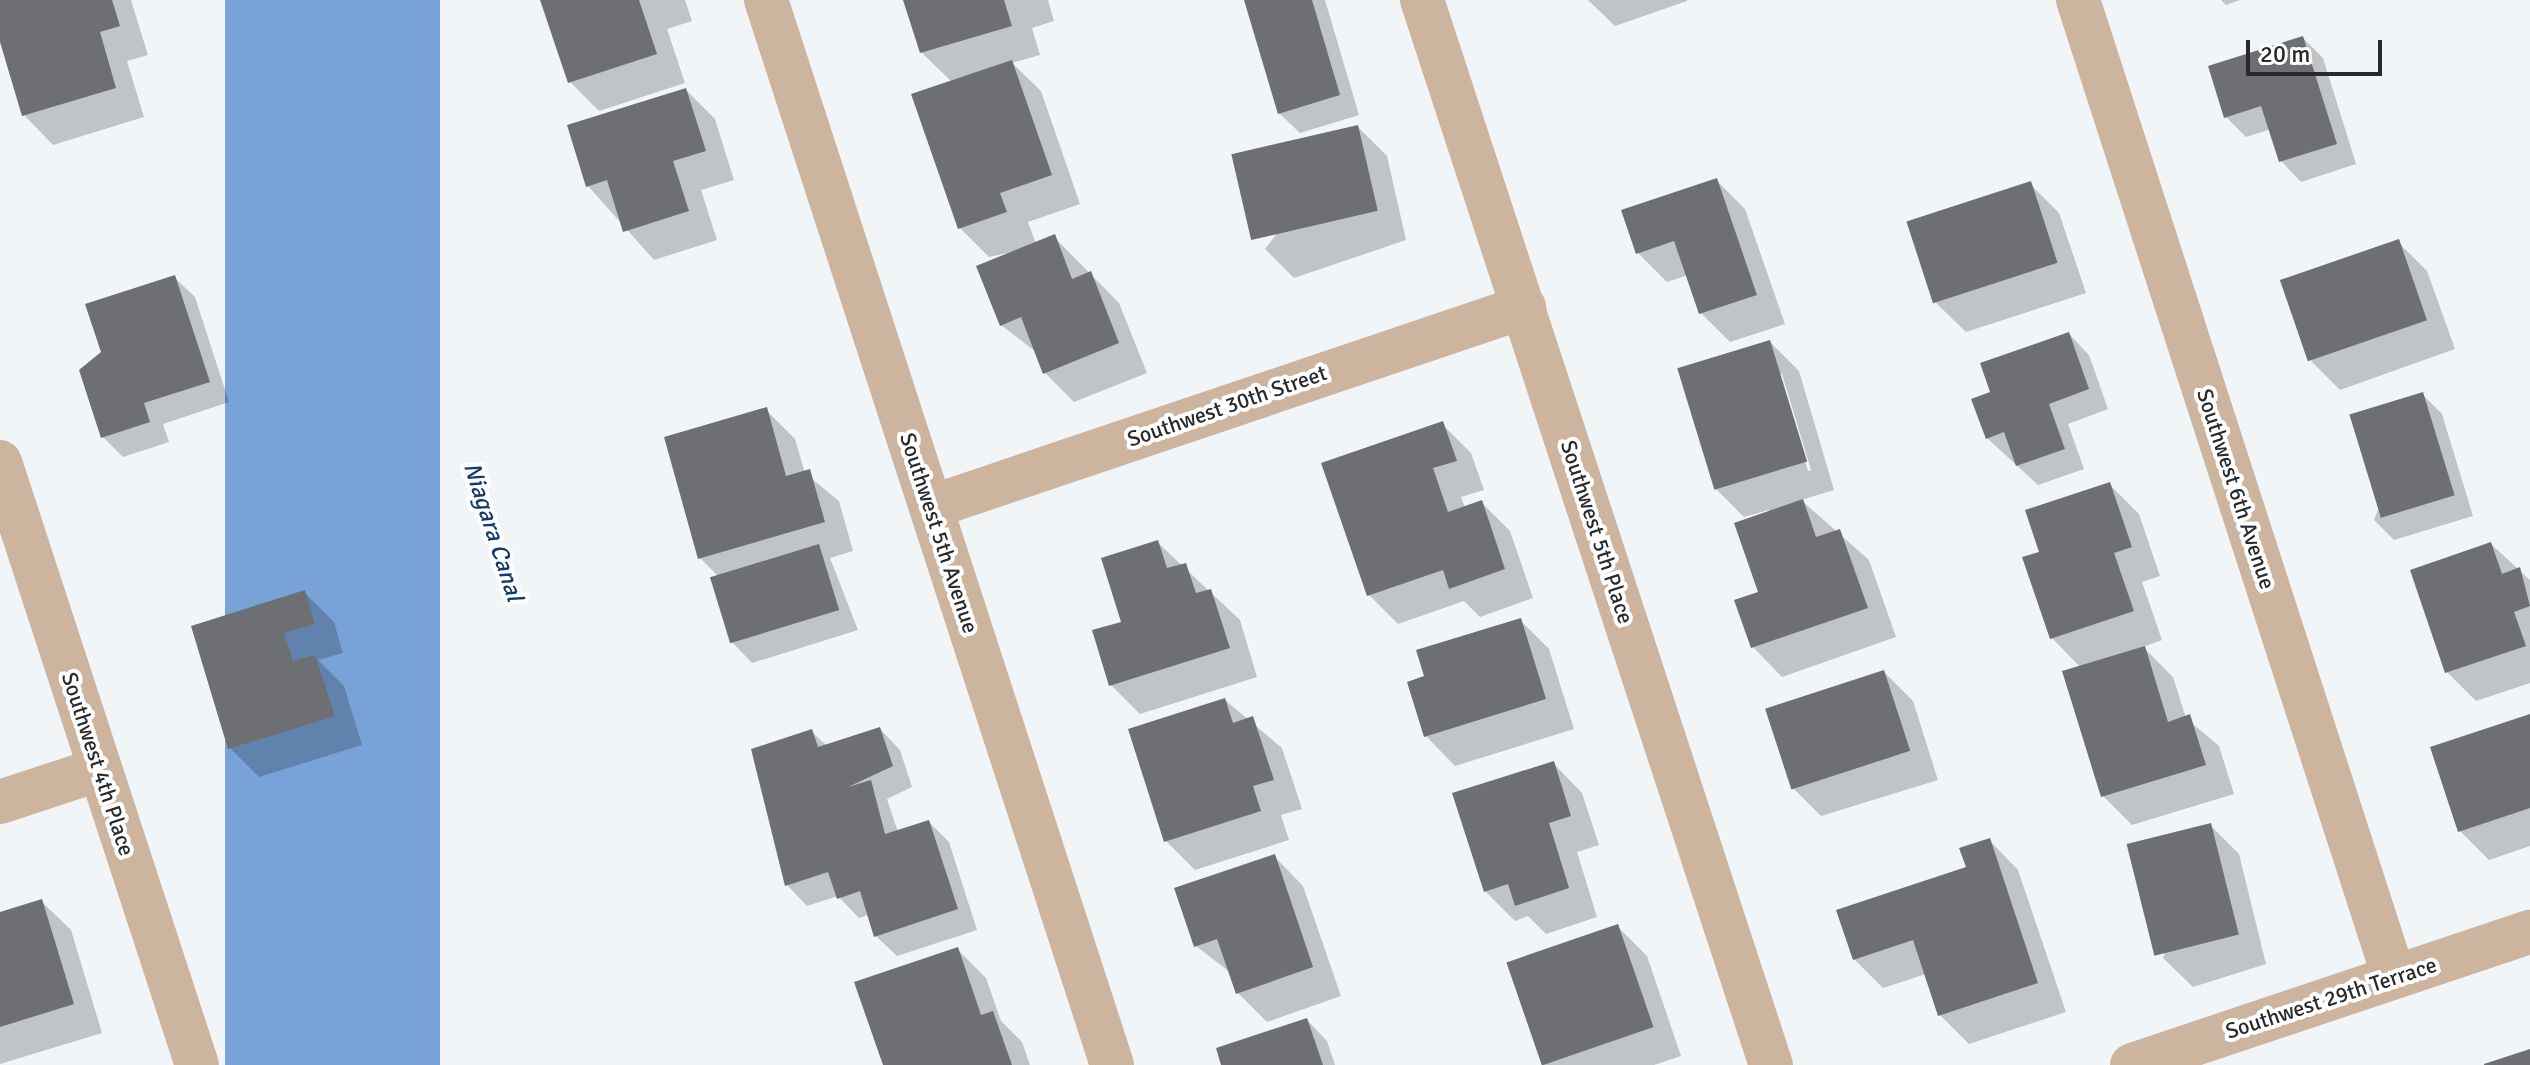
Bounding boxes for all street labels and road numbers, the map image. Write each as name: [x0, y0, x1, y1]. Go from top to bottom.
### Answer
street label: Southwest 30th Street: [1124, 359, 1330, 453]
street label: Southwest 6th Avenue: [2191, 386, 2281, 592]
street label: Southwest 5th Avenue: [894, 430, 984, 636]
street label: Southwest 5th Place: [1555, 437, 1639, 627]
street label: Southwest 4th Place: [56, 669, 140, 859]
street label: Southwest 29th Terrace: [2222, 951, 2440, 1045]

